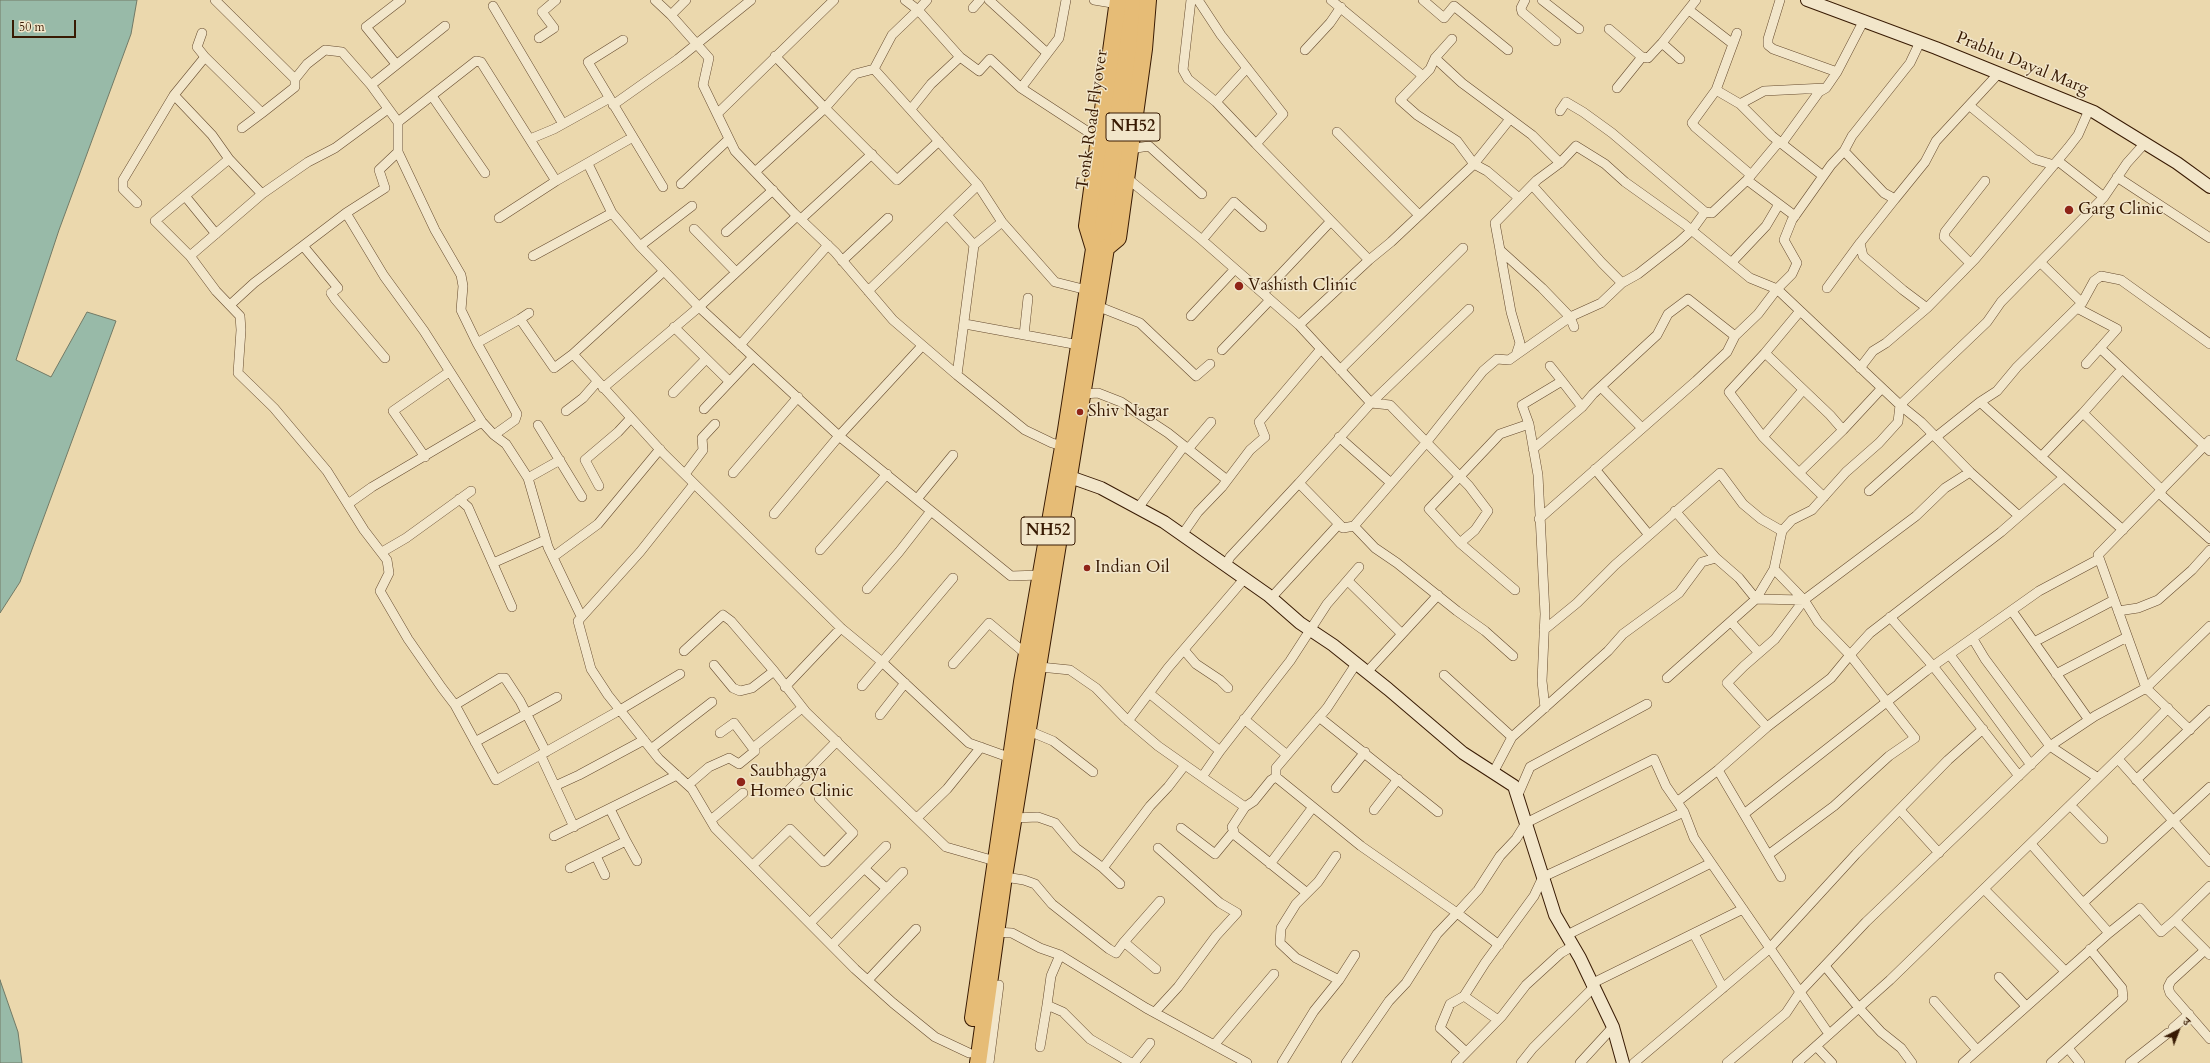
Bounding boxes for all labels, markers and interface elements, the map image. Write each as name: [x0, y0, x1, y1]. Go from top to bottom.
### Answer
scale bar: [14, 12, 78, 38]
text: 50 m: [19, 19, 45, 35]
street label: Prabhu Dayal Marg: [1953, 28, 2091, 100]
street label: Tonk Road Flyover: [1073, 48, 1113, 192]
road number: NH52: [1106, 113, 1160, 141]
place label: Garg Clinic: [2078, 200, 2163, 220]
marker: Garg Clinic: [2063, 204, 2075, 216]
place label: Vashisth Clinic: [1248, 276, 1357, 296]
marker: Vashisth Clinic: [1233, 280, 1245, 292]
place label: Shiv Nagar: [1088, 402, 1169, 422]
marker: Shiv Nagar: [1075, 407, 1085, 417]
road number: NH52: [1021, 517, 1075, 545]
place label: Indian Oil: [1095, 558, 1170, 578]
marker: Indian Oil: [1082, 563, 1092, 573]
place label: Saubhagya Homeo Clinic: [750, 762, 854, 802]
marker: Saubhagya Homeo Clinic: [735, 776, 747, 788]
north arrow: [2158, 1011, 2198, 1051]
text: उ: [2179, 1014, 2193, 1029]

